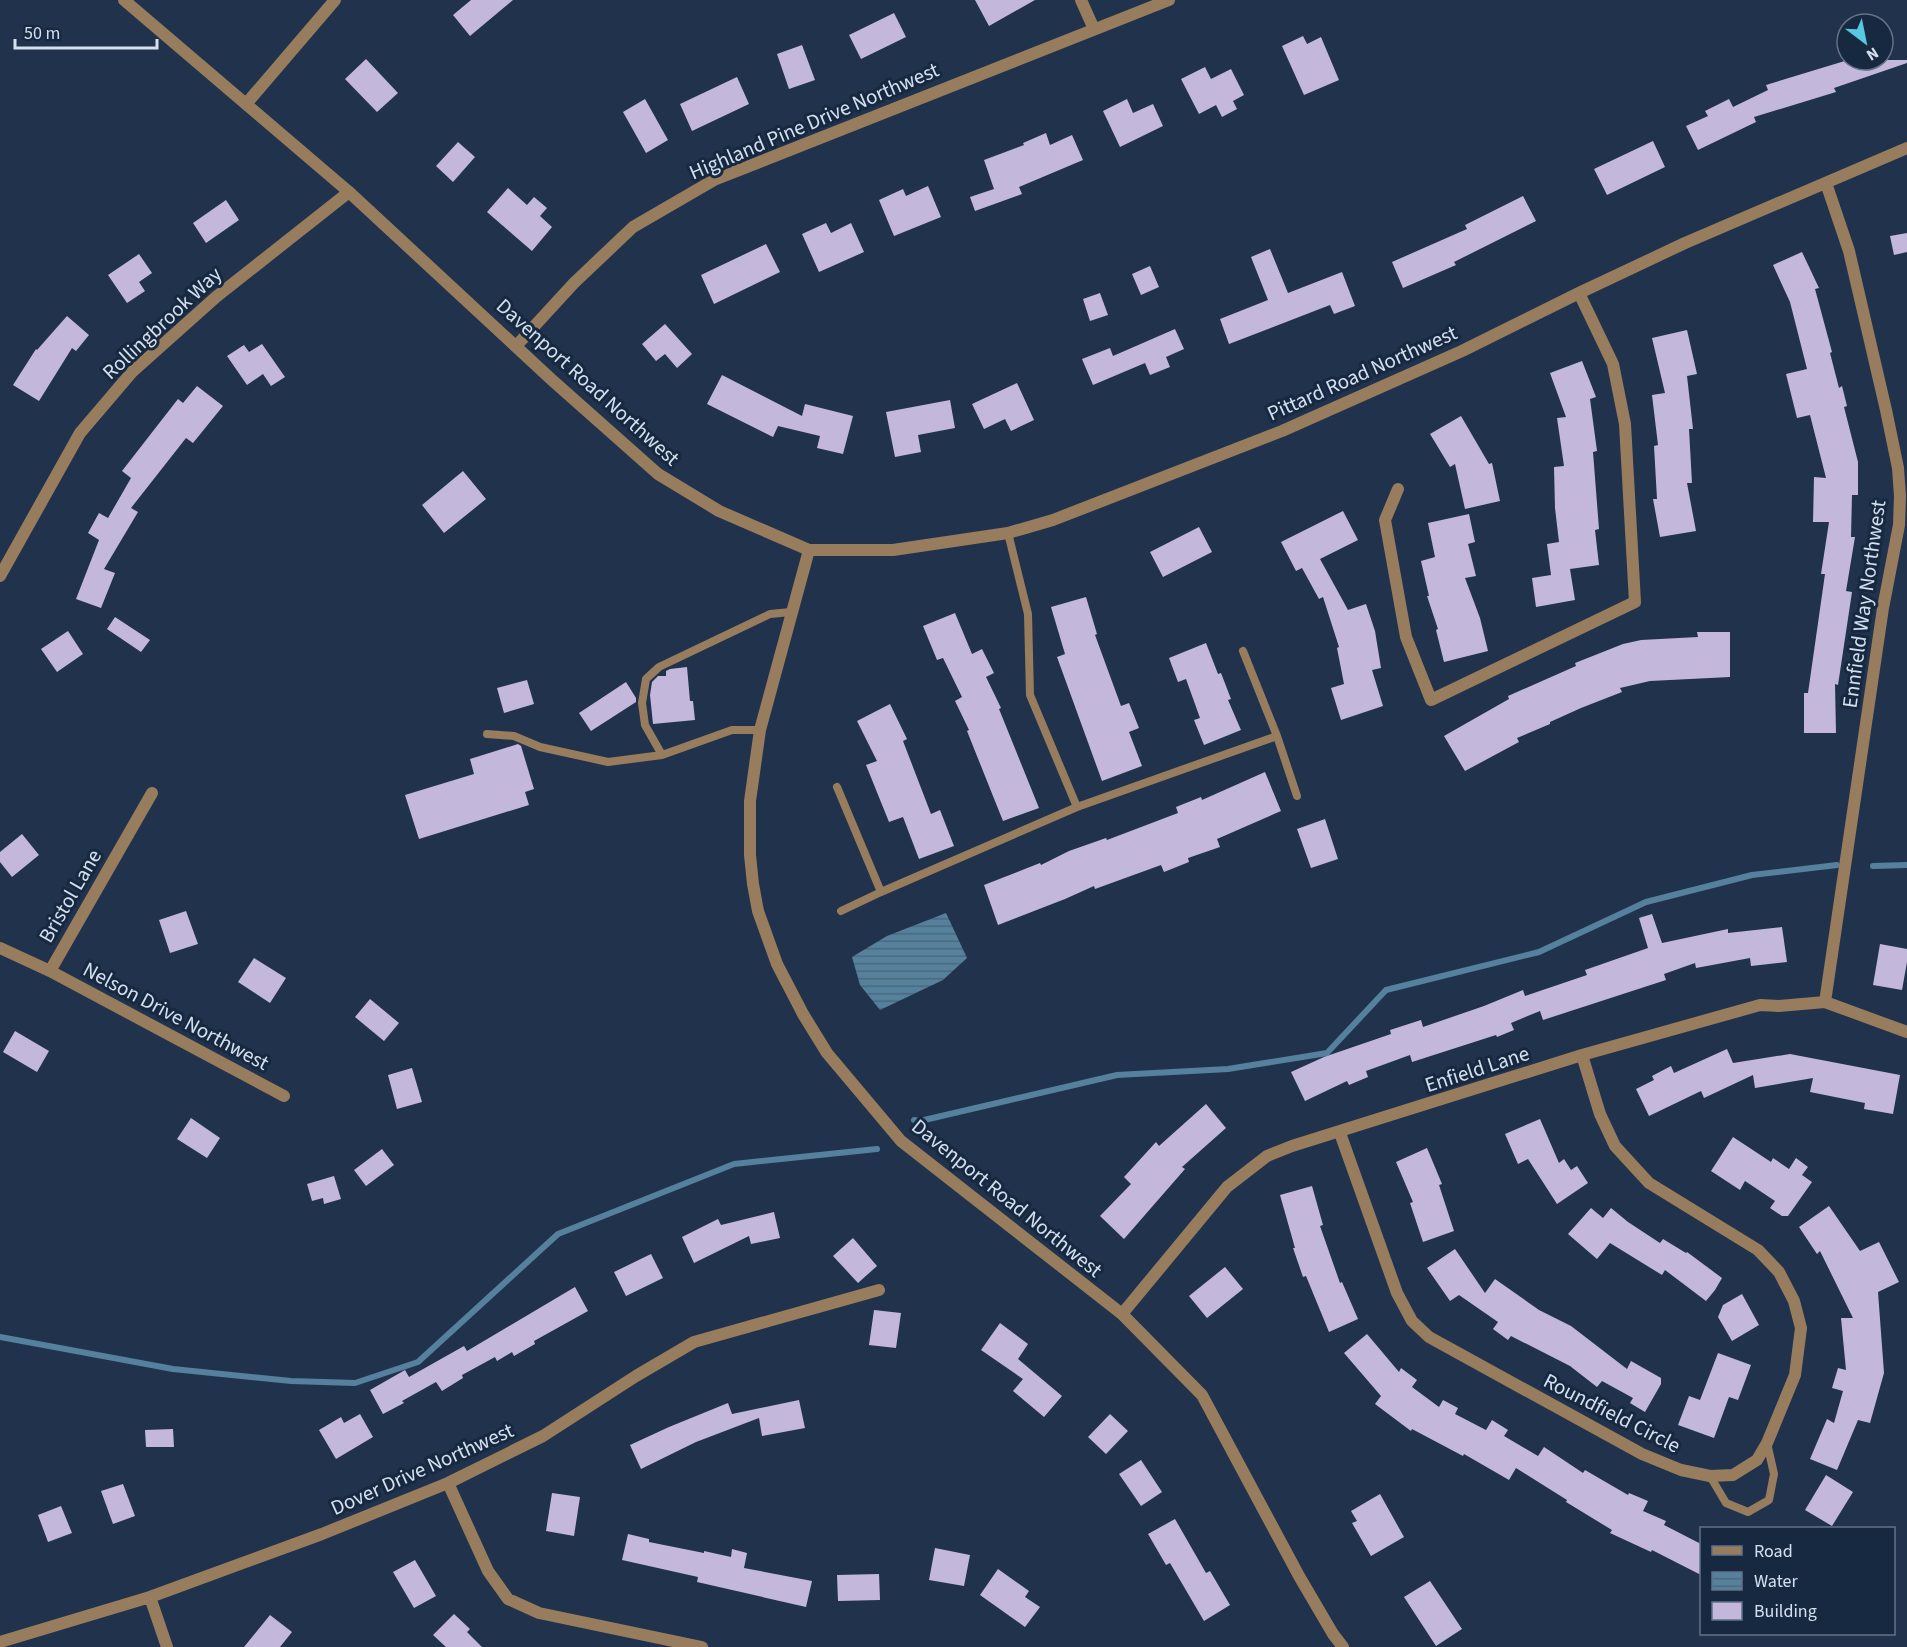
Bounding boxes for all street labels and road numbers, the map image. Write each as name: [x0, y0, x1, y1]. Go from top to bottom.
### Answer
street label: Highland Pine Drive Northwest: [684, 55, 944, 187]
street label: Rollingbrook Way: [96, 259, 229, 386]
street label: Davenport Road Northwest: [490, 291, 686, 473]
street label: Pittard Road Northwest: [1262, 318, 1462, 428]
street label: Ennfield Way Northwest: [1835, 498, 1893, 710]
street label: Bristol Lane: [31, 844, 109, 948]
street label: Nelson Drive Northwest: [78, 954, 274, 1078]
street label: Enfield Lane: [1421, 1038, 1533, 1100]
street label: Davenport Road Northwest: [905, 1112, 1109, 1284]
street label: Roundfield Circle: [1538, 1366, 1686, 1460]
street label: Dover Drive Northwest: [326, 1415, 518, 1523]

